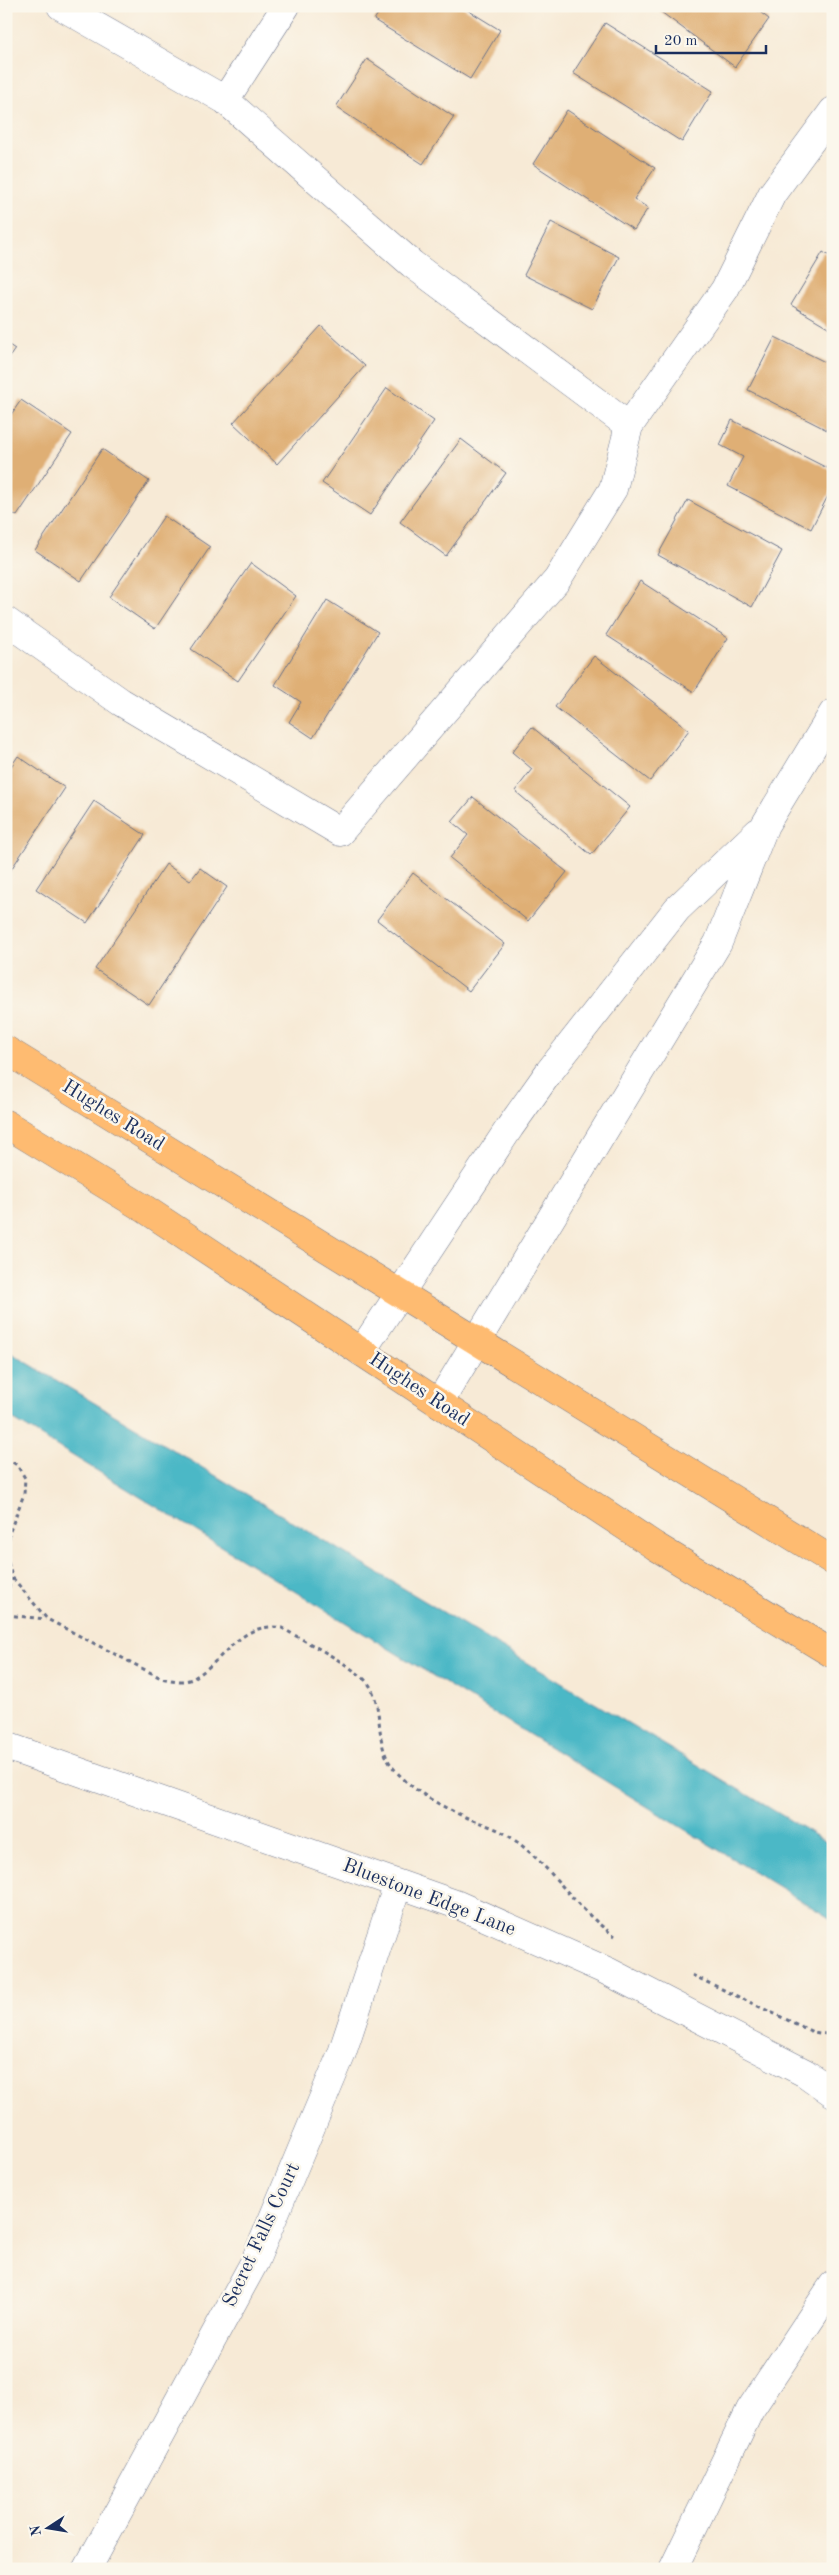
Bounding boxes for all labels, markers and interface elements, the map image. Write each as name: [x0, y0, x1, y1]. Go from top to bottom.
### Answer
scale bar: [656, 22, 766, 54]
text: 20 m: [664, 34, 698, 49]
street label: Hughes Road: [58, 1077, 168, 1155]
street label: Hughes Road: [365, 1349, 473, 1431]
street label: Bluestone Edge Lane: [340, 1856, 518, 1940]
street label: Secret Falls Court: [220, 2160, 304, 2310]
north arrow: [22, 2502, 72, 2552]
text: N: [28, 2524, 44, 2537]

